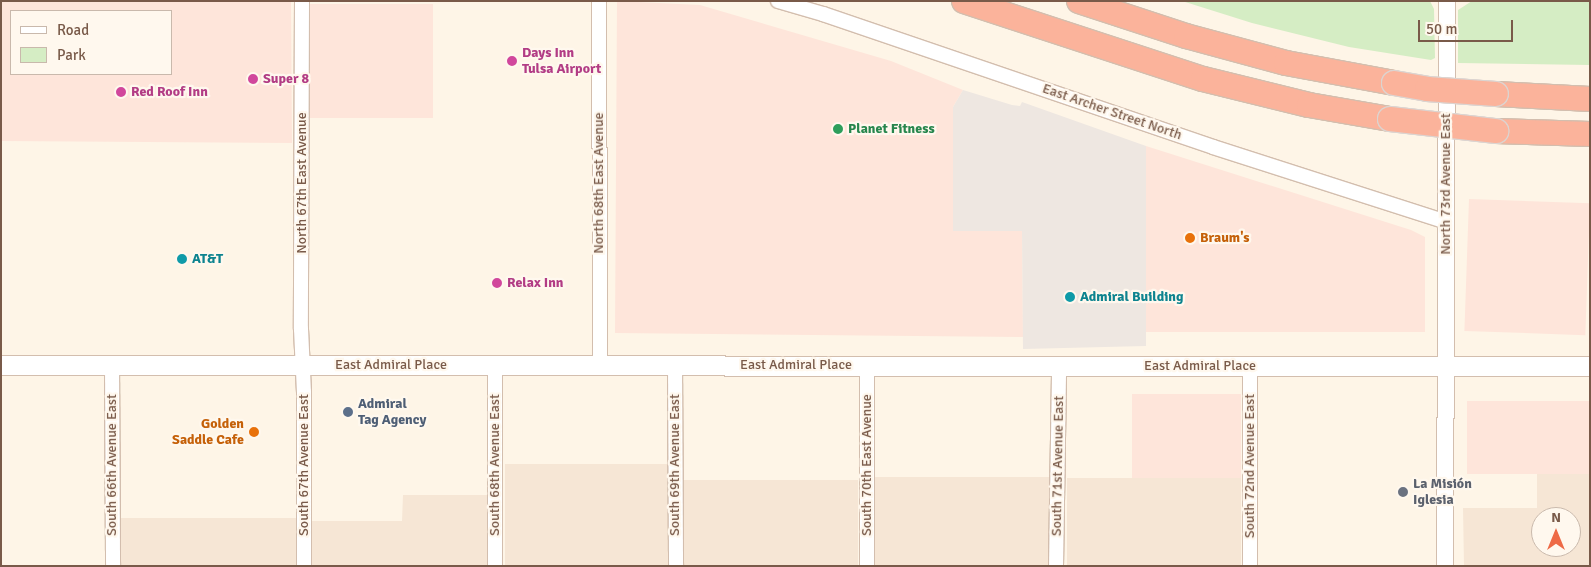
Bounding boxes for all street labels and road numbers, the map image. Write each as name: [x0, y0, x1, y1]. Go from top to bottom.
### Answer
street label: East Archer Street North: [1040, 80, 1184, 144]
street label: North 67th East Avenue: [294, 112, 310, 254]
street label: North 68th East Avenue: [591, 112, 607, 254]
street label: North 73rd Avenue East: [1438, 113, 1454, 255]
street label: East Admiral Place: [335, 357, 447, 373]
street label: East Admiral Place: [740, 357, 852, 373]
street label: East Admiral Place: [1144, 358, 1256, 374]
street label: South 66th Avenue East: [104, 394, 120, 536]
street label: South 67th Avenue East: [296, 394, 312, 536]
street label: South 68th Avenue East: [487, 394, 503, 536]
street label: South 69th Avenue East: [667, 394, 683, 536]
street label: South 70th East Avenue: [859, 394, 875, 536]
street label: South 72nd Avenue East: [1242, 394, 1258, 538]
street label: South 71st Avenue East: [1048, 396, 1068, 536]

